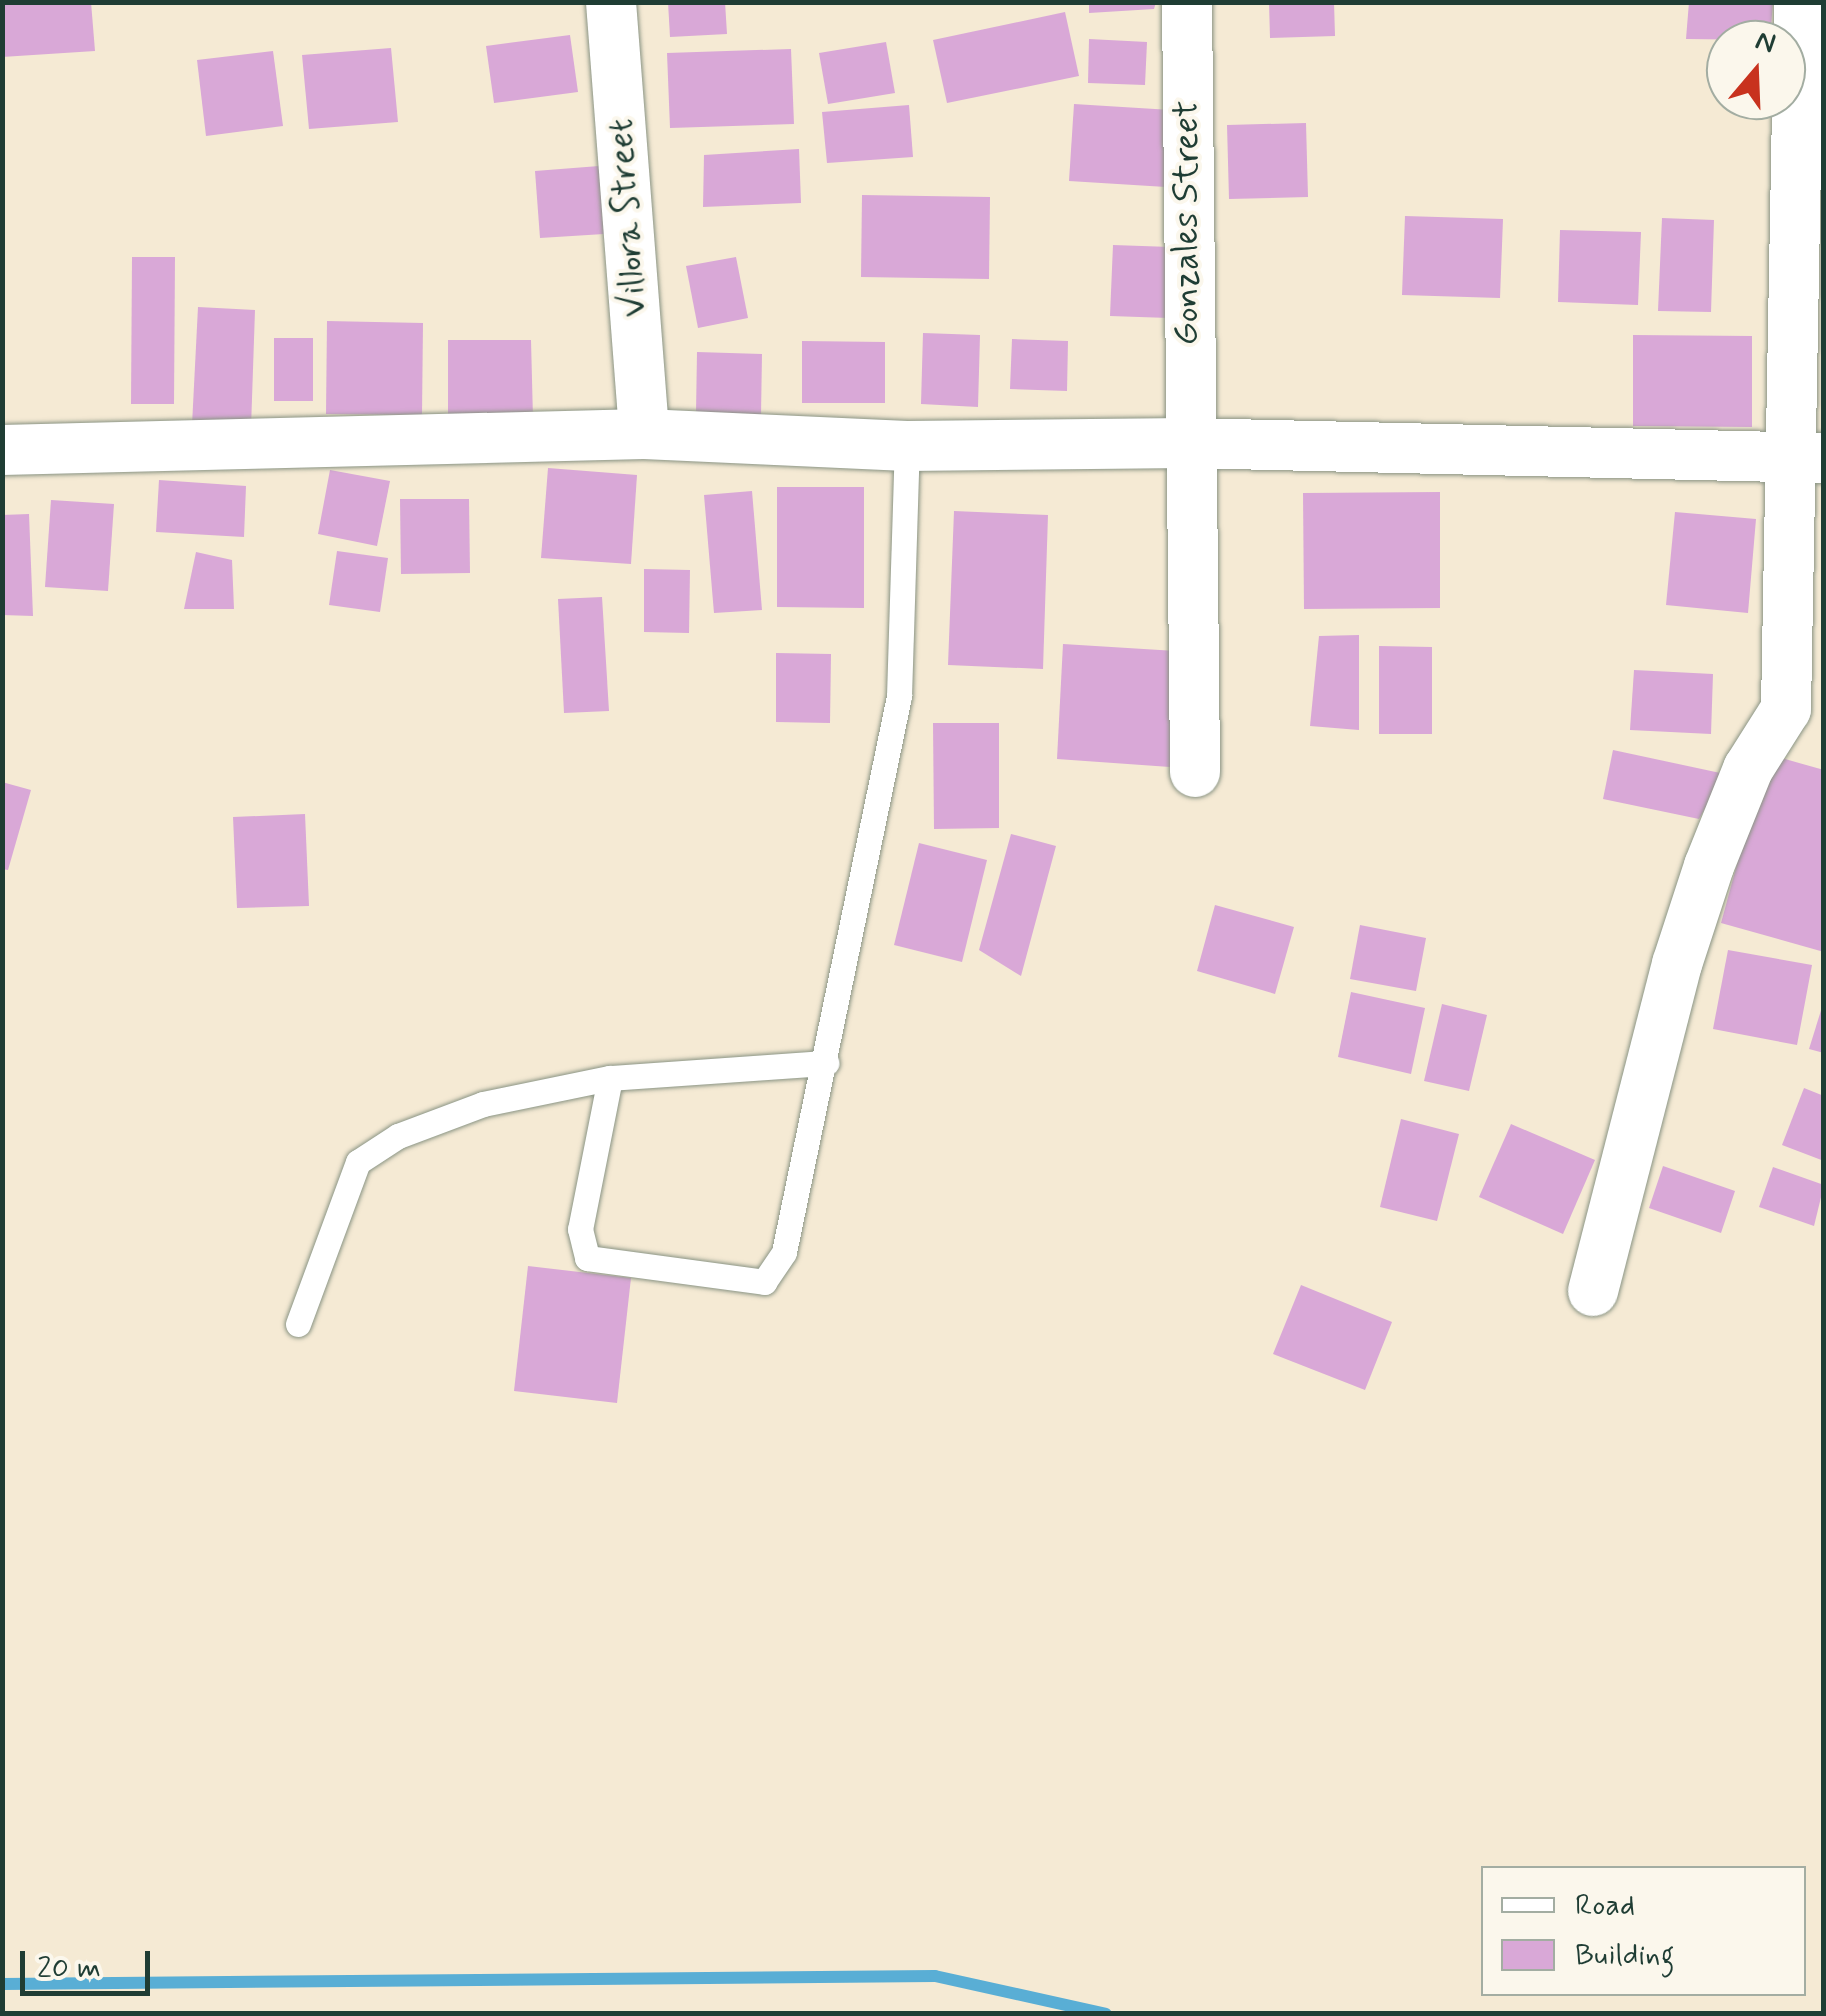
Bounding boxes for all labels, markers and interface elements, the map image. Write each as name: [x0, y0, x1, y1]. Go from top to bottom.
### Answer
north arrow: [1706, 20, 1806, 120]
text: N: [1750, 23, 1780, 64]
street label: Gonzales Street: [1166, 101, 1208, 345]
street label: Villora Street: [600, 114, 656, 322]
legend: [1481, 1866, 1806, 1996]
text: Road: [1575, 1886, 1635, 1925]
scale bar: [25, 1931, 155, 1993]
text: Building: [1575, 1936, 1674, 1975]
text: 20 m: [37, 1949, 101, 1988]

